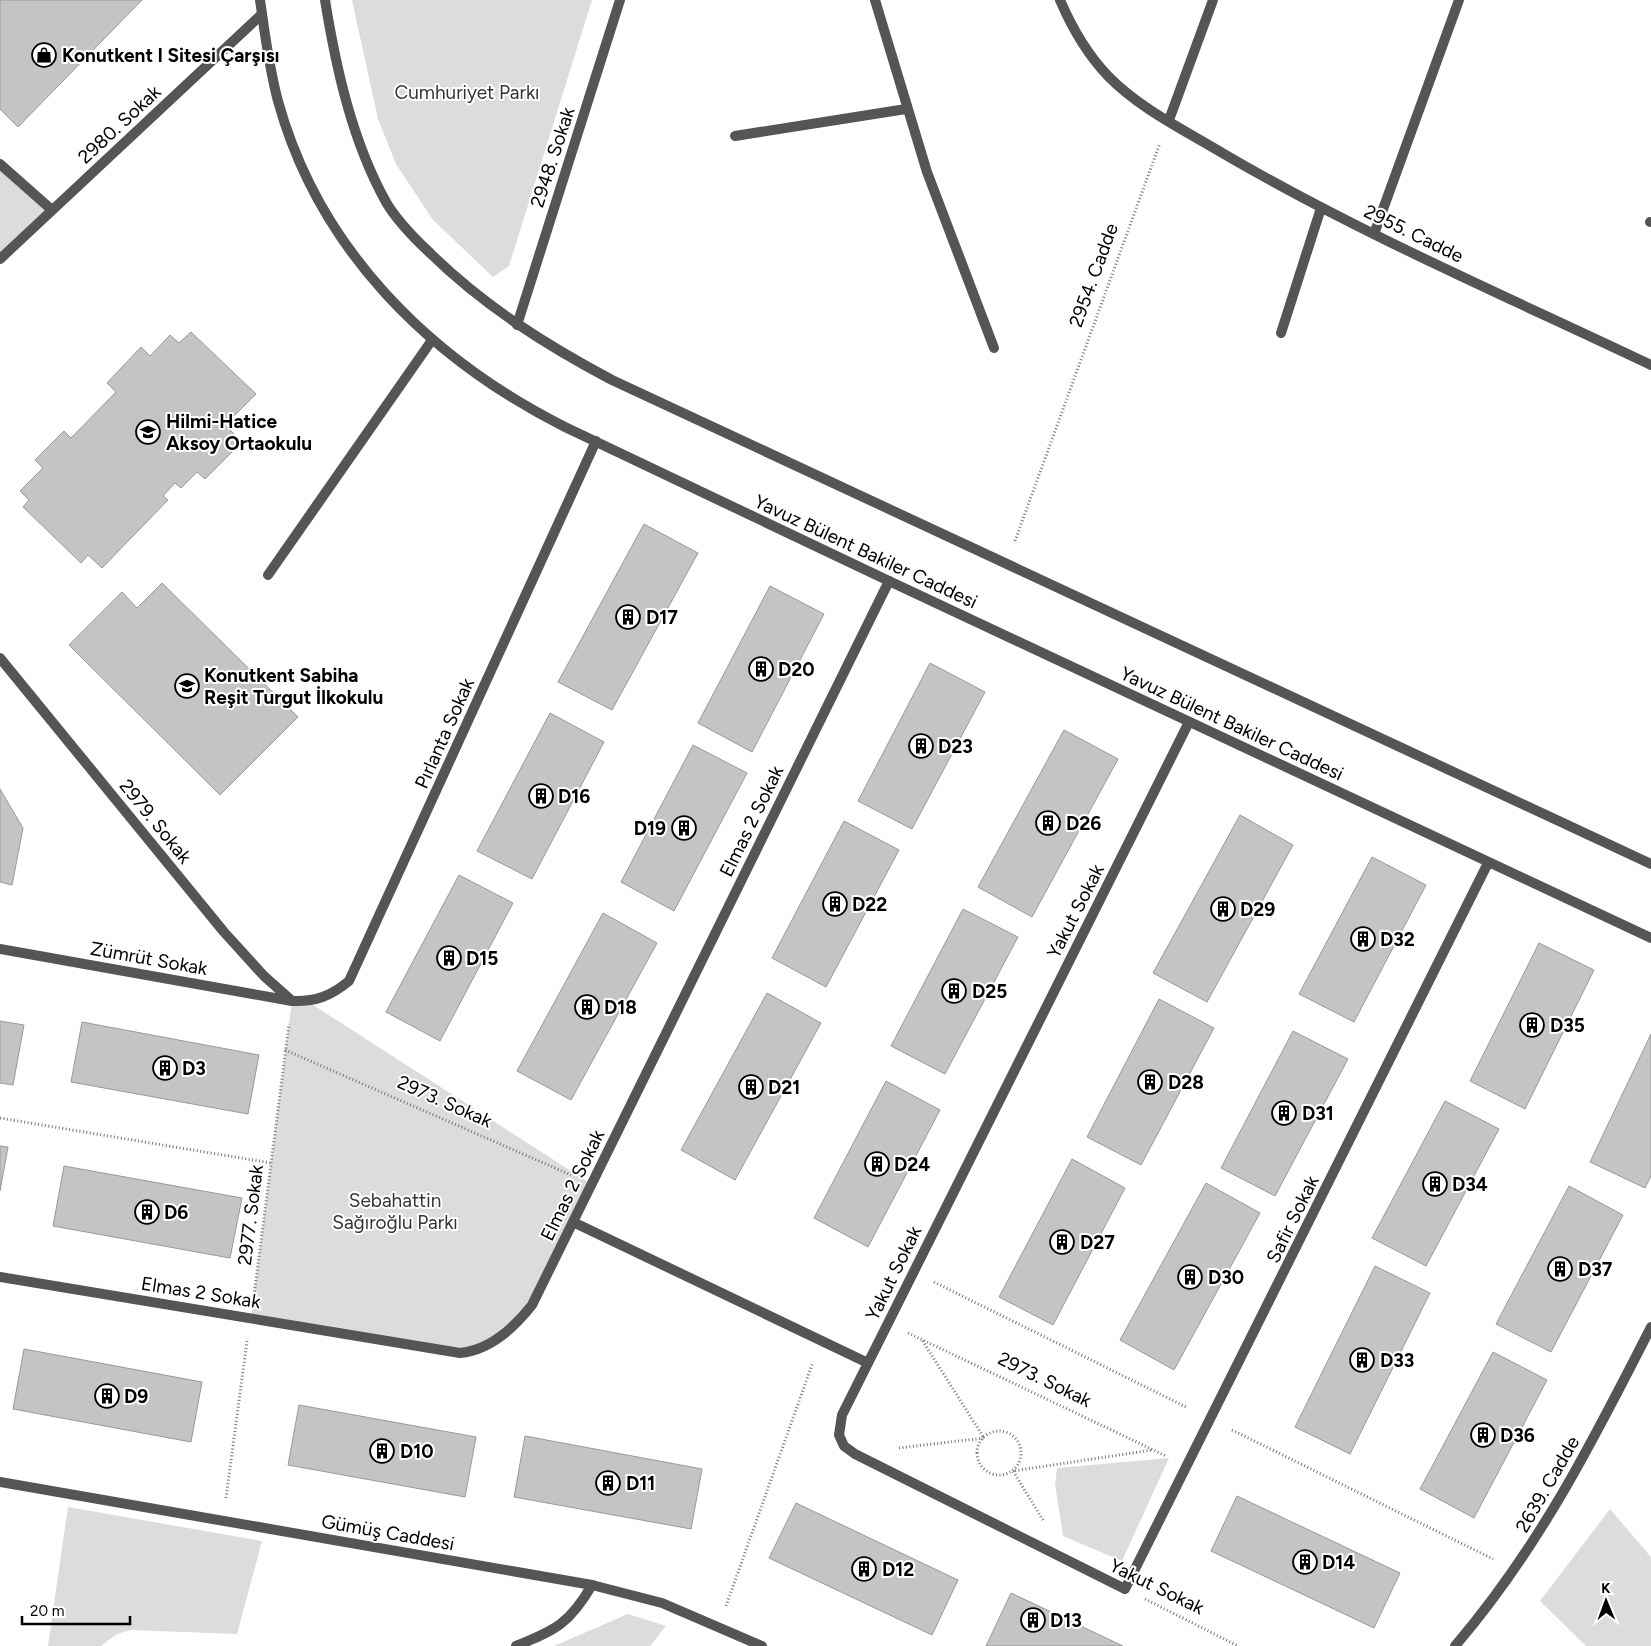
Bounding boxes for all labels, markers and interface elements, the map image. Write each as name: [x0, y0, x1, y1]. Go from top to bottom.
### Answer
shop icon: Konutkent I Sitesi Çarşısı: [31, 42, 57, 68]
place label: Konutkent I Sitesi Çarşısı: [62, 44, 279, 67]
street label: 2980. Sokak: [73, 80, 166, 168]
park label: Cumhuriyet Parkı: [394, 81, 540, 104]
street label: 2948. Sokak: [525, 103, 580, 210]
street label: 2955. Cadde: [1360, 199, 1467, 267]
street label: 2954. Cadde: [1064, 220, 1123, 330]
place label: Hilmi-Hatice Aksoy Ortaokulu: [166, 410, 312, 455]
school or university icon: Hilmi-Hatice Aksoy Ortaokulu: [135, 419, 161, 445]
street label: Yavuz Bülent Bakiler Caddesi: [751, 490, 981, 613]
building icon: D17: [615, 604, 641, 630]
place label: D17: [646, 606, 678, 629]
building icon: D20: [748, 656, 774, 682]
place label: D20: [778, 658, 815, 681]
street label: Yavuz Bülent Bakiler Caddesi: [1117, 662, 1347, 785]
place label: Konutkent Sabiha Reşit Turgut İlkokulu: [204, 664, 383, 709]
school or university icon: Konutkent Sabiha Reşit Turgut İlkokulu: [174, 673, 200, 699]
street label: Pırlanta Sokak: [410, 674, 479, 792]
building icon: D23: [908, 733, 934, 759]
place label: D23: [938, 735, 973, 758]
street label: Elmas 2 Sokak: [715, 761, 789, 881]
street label: 2979. Sokak: [115, 775, 197, 869]
building icon: D16: [528, 783, 554, 809]
place label: D16: [558, 785, 590, 808]
building icon: D26: [1035, 810, 1061, 836]
place label: D26: [1066, 812, 1101, 835]
building icon: D19: [671, 815, 697, 841]
place label: D19: [634, 817, 666, 840]
street label: Yakut Sokak: [1042, 860, 1109, 962]
building icon: D22: [822, 891, 848, 917]
place label: D22: [852, 893, 887, 916]
building icon: D29: [1210, 896, 1236, 922]
place label: D29: [1240, 898, 1275, 921]
building icon: D32: [1350, 926, 1376, 952]
place label: D32: [1380, 928, 1415, 951]
street label: Zümrüt Sokak: [89, 937, 210, 980]
building icon: D15: [436, 945, 462, 971]
place label: D15: [466, 947, 498, 970]
building icon: D25: [941, 978, 967, 1004]
place label: D25: [972, 980, 1007, 1003]
building icon: D18: [574, 994, 600, 1020]
place label: D18: [604, 996, 637, 1019]
building icon: D35: [1519, 1012, 1545, 1038]
place label: D35: [1550, 1014, 1585, 1037]
building icon: D3: [152, 1055, 178, 1081]
place label: D3: [182, 1057, 206, 1080]
building icon: D28: [1137, 1069, 1163, 1095]
street label: 2973. Sokak: [394, 1070, 496, 1133]
place label: D28: [1168, 1071, 1204, 1094]
building icon: D21: [738, 1074, 764, 1100]
place label: D21: [768, 1076, 800, 1099]
building icon: D31: [1271, 1100, 1297, 1126]
place label: D31: [1302, 1102, 1334, 1125]
street label: Elmas 2 Sokak: [536, 1125, 610, 1245]
building icon: D24: [864, 1151, 890, 1177]
place label: D24: [894, 1153, 930, 1176]
street label: 2977. Sokak: [233, 1163, 268, 1267]
street label: Safir Sokak: [1261, 1171, 1324, 1267]
building icon: D34: [1422, 1171, 1448, 1197]
place label: D34: [1452, 1173, 1488, 1196]
park label: Sebahattin Sağıroğlu Parkı: [332, 1189, 458, 1234]
building icon: D6: [134, 1199, 160, 1225]
place label: D6: [164, 1201, 188, 1224]
street label: Yakut Sokak: [861, 1221, 927, 1324]
building icon: D27: [1049, 1229, 1075, 1255]
place label: D27: [1080, 1231, 1115, 1254]
building icon: D37: [1547, 1256, 1573, 1282]
place label: D37: [1578, 1258, 1612, 1281]
building icon: D30: [1177, 1264, 1203, 1290]
place label: D30: [1208, 1266, 1244, 1289]
street label: Elmas 2 Sokak: [139, 1272, 263, 1313]
street label: 2973. Sokak: [994, 1347, 1096, 1412]
building icon: D33: [1349, 1347, 1375, 1373]
place label: D33: [1380, 1349, 1414, 1372]
building icon: D9: [94, 1383, 120, 1409]
place label: D9: [124, 1385, 148, 1408]
building icon: D36: [1470, 1422, 1496, 1448]
place label: D36: [1500, 1424, 1535, 1447]
street label: 2639. Cadde: [1511, 1432, 1584, 1536]
building icon: D10: [369, 1438, 395, 1464]
place label: D10: [400, 1440, 434, 1463]
building icon: D11: [595, 1470, 621, 1496]
place label: D11: [626, 1472, 655, 1495]
street label: Gümüş Caddesi: [320, 1509, 456, 1556]
building icon: D14: [1292, 1549, 1318, 1575]
place label: D14: [1322, 1551, 1355, 1574]
street label: Yakut Sokak: [1106, 1554, 1209, 1620]
building icon: D12: [851, 1556, 877, 1582]
place label: D12: [882, 1558, 914, 1581]
north arrow: [1581, 1576, 1631, 1626]
text: K: [1601, 1580, 1611, 1597]
scale bar: [22, 1594, 130, 1626]
text: 20 m: [30, 1602, 64, 1620]
building icon: D13: [1020, 1607, 1046, 1633]
place label: D13: [1050, 1609, 1082, 1632]

